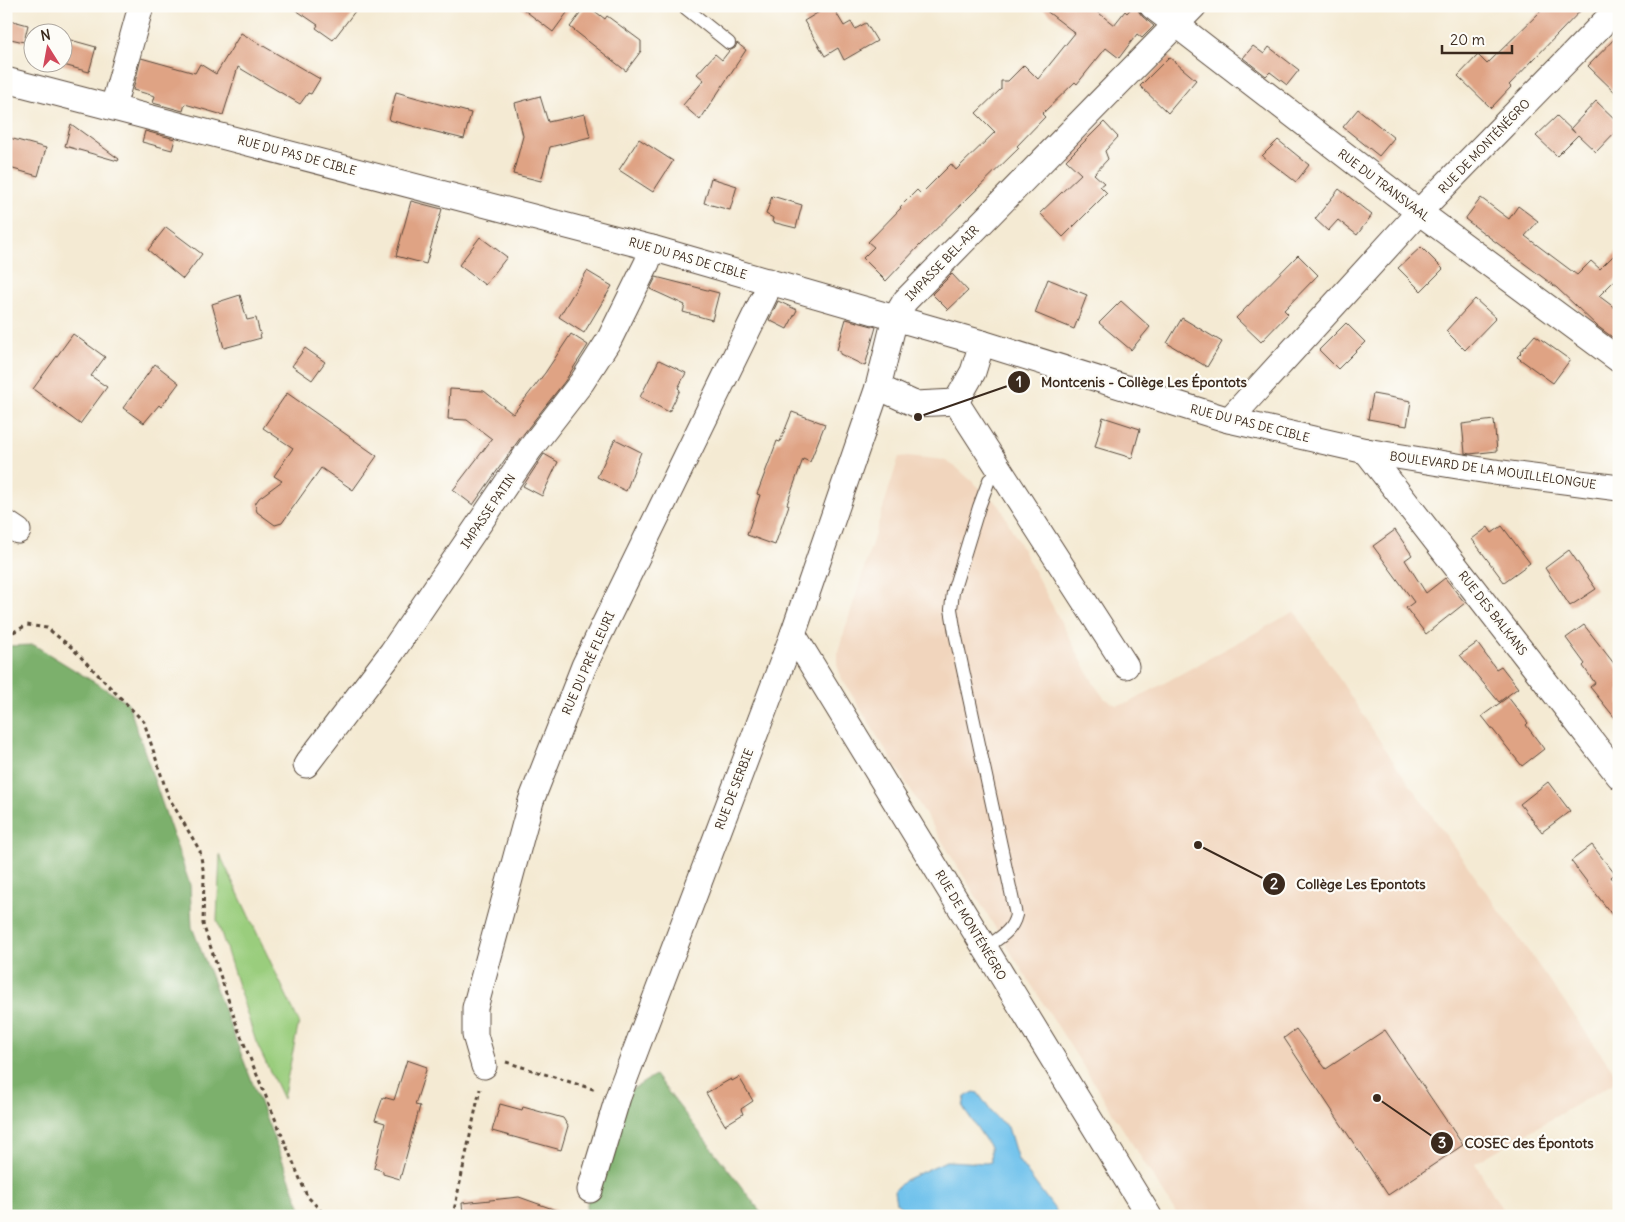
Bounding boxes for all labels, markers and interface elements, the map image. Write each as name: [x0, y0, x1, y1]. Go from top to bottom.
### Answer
north arrow: [22, 22, 72, 72]
scale bar: [1442, 22, 1512, 54]
text: N: [39, 25, 52, 45]
text: 20 m: [1450, 30, 1485, 49]
street label: RUE DE MONTÉNÉGRO: [1435, 96, 1533, 196]
street label: RUE DU PAS DE CIBLE: [236, 132, 358, 178]
street label: RUE DU TRANSVAAL: [1335, 146, 1433, 225]
street label: IMPASSE BEL-AIR: [902, 222, 982, 304]
street label: RUE DU PAS DE CIBLE: [627, 234, 749, 282]
callout: Montcenis - Collège Les Épontots: [1007, 368, 1257, 397]
text: 1: [1016, 372, 1022, 391]
text: Montcenis - Collège Les Épontots: [1041, 373, 1248, 391]
street label: RUE DU PAS DE CIBLE: [1189, 401, 1311, 445]
street label: BOULEVARD DE LA MOUILLELONGUE: [1389, 448, 1597, 492]
street label: IMPASSE PATIN: [458, 471, 518, 551]
street label: RUE DES BALKANS: [1455, 568, 1531, 658]
street label: RUE DU PRÉ FLEURI: [558, 609, 618, 717]
street label: RUE DE SERBIE: [712, 746, 756, 832]
street label: RUE DE MONTÉNÉGRO: [932, 867, 1010, 983]
callout: Collège Les Epontots: [1262, 869, 1436, 898]
text: 2: [1270, 874, 1278, 893]
text: Collège Les Epontots: [1296, 875, 1426, 893]
callout: COSEC des Épontots: [1429, 1129, 1604, 1158]
text: 3: [1438, 1133, 1446, 1152]
text: COSEC des Épontots: [1464, 1134, 1594, 1152]

